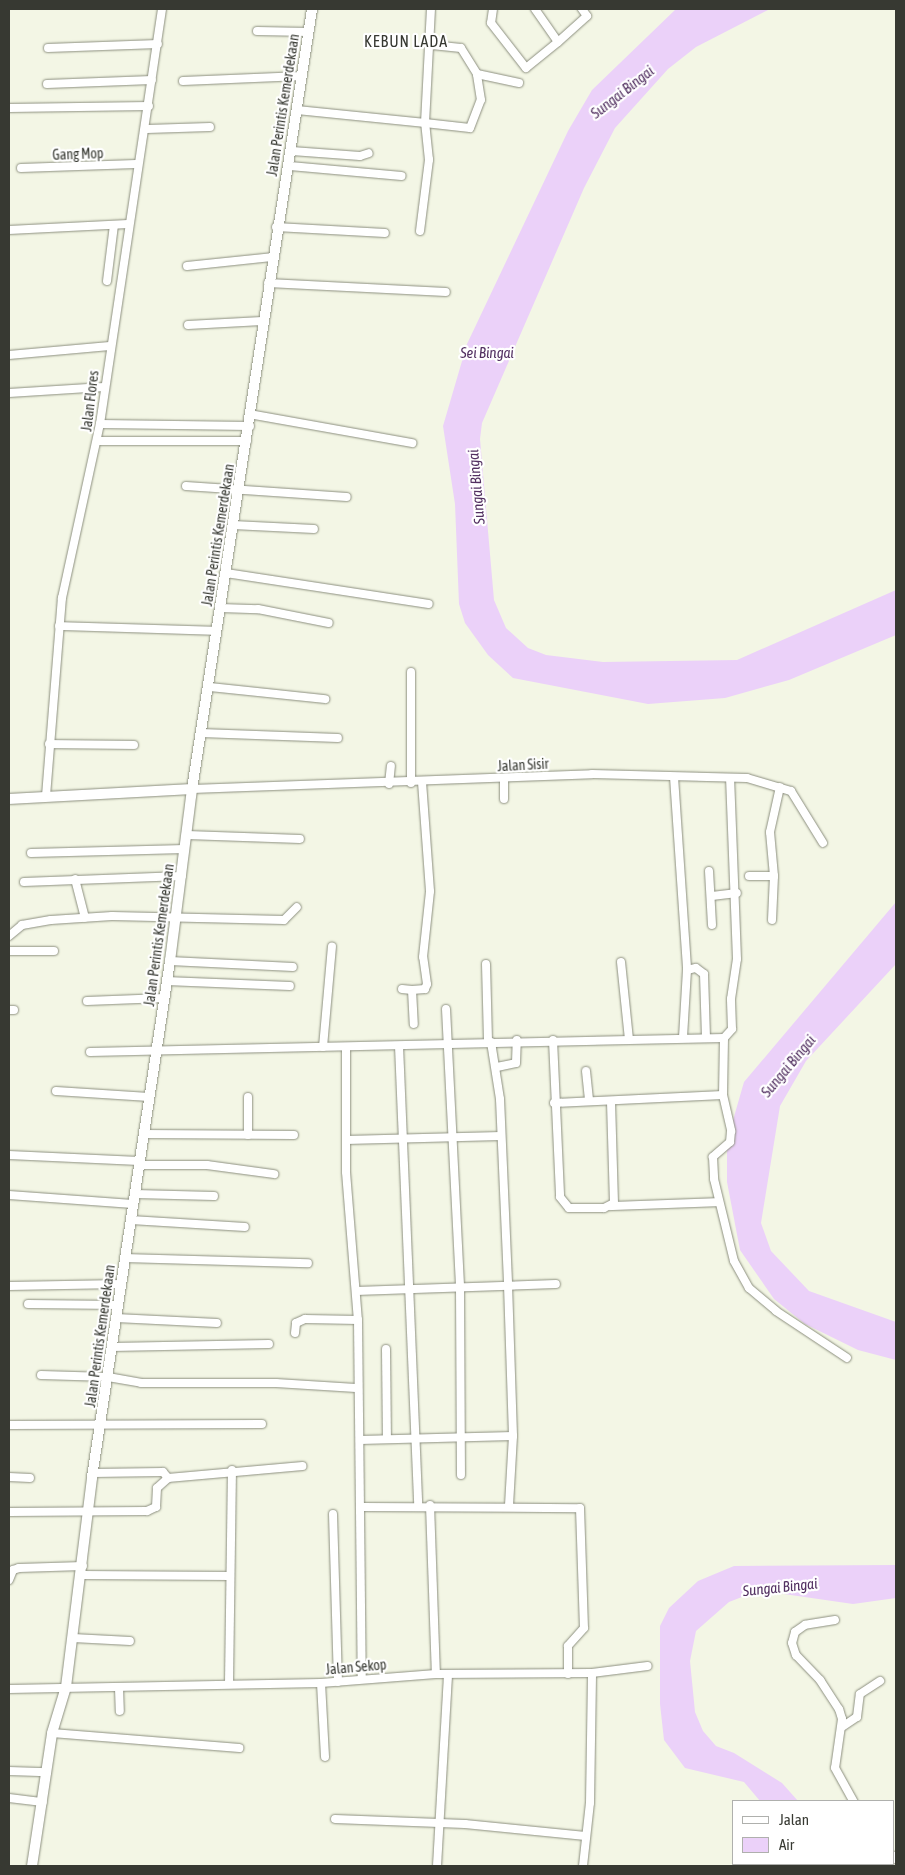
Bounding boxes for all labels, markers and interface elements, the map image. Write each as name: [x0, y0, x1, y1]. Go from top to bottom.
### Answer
district label: KEBUN LADA: [363, 31, 449, 51]
street label: Jalan Perintis Kemerdekaan: [263, 33, 303, 177]
water label: Sungai Bingai: [587, 62, 657, 122]
street label: Gang Mop: [52, 145, 104, 163]
water label: Sei Bingai: [460, 344, 514, 362]
street label: Jalan Flores: [78, 370, 102, 432]
water label: Sungai Bingai: [464, 449, 488, 525]
street label: Jalan Perintis Kemerdekaan: [198, 463, 238, 607]
street label: Jalan Sisir: [497, 755, 549, 775]
street label: Jalan Perintis Kemerdekaan: [141, 863, 177, 1007]
water label: Sungai Bingai: [757, 1031, 819, 1101]
street label: Jalan Perintis Kemerdekaan: [82, 1264, 118, 1408]
water label: Sungai Bingai: [742, 1574, 818, 1600]
street label: Jalan Sekop: [325, 1656, 387, 1678]
legend: [732, 1800, 895, 1865]
text: Jalan: [779, 1811, 809, 1828]
text: Air: [779, 1836, 794, 1853]

